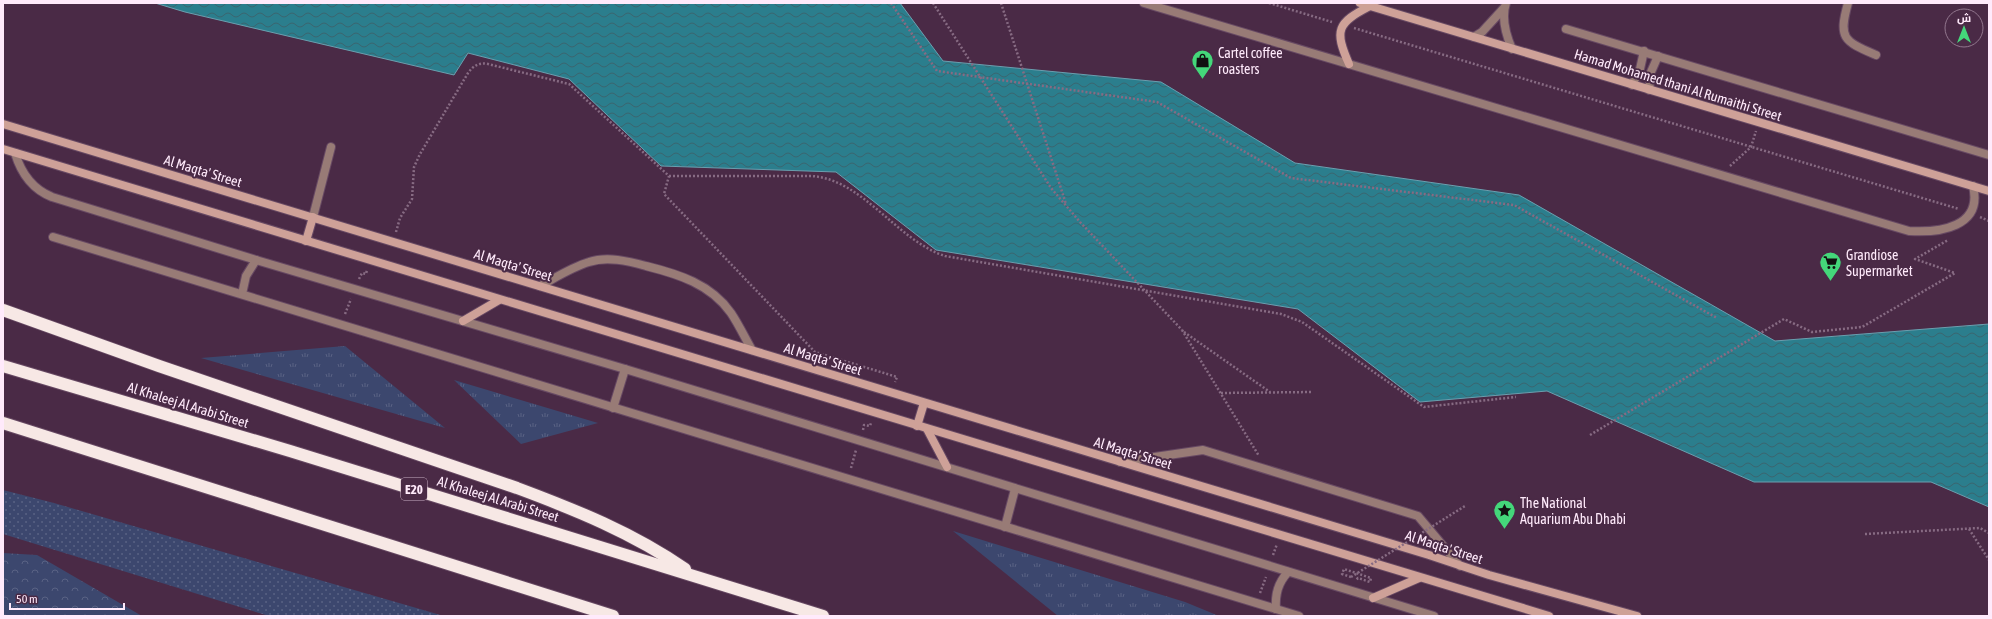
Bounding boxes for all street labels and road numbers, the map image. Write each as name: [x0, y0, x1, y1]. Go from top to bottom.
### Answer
street label: Hamad Mohamed thani Al Rumaithi Street: [1572, 46, 1784, 124]
street label: Al Maqta' Street: [162, 152, 244, 190]
street label: Al Maqta' Street: [472, 246, 554, 284]
street label: Al Maqta' Street: [782, 340, 864, 378]
street label: Al Khaleej Al Arabi Street: [125, 379, 251, 431]
street label: Al Maqta' Street: [1092, 434, 1174, 472]
street label: Al Khaleej Al Arabi Street: [435, 473, 561, 525]
road number: E20: [401, 478, 427, 500]
street label: Al Maqta' Street: [1403, 527, 1485, 567]

